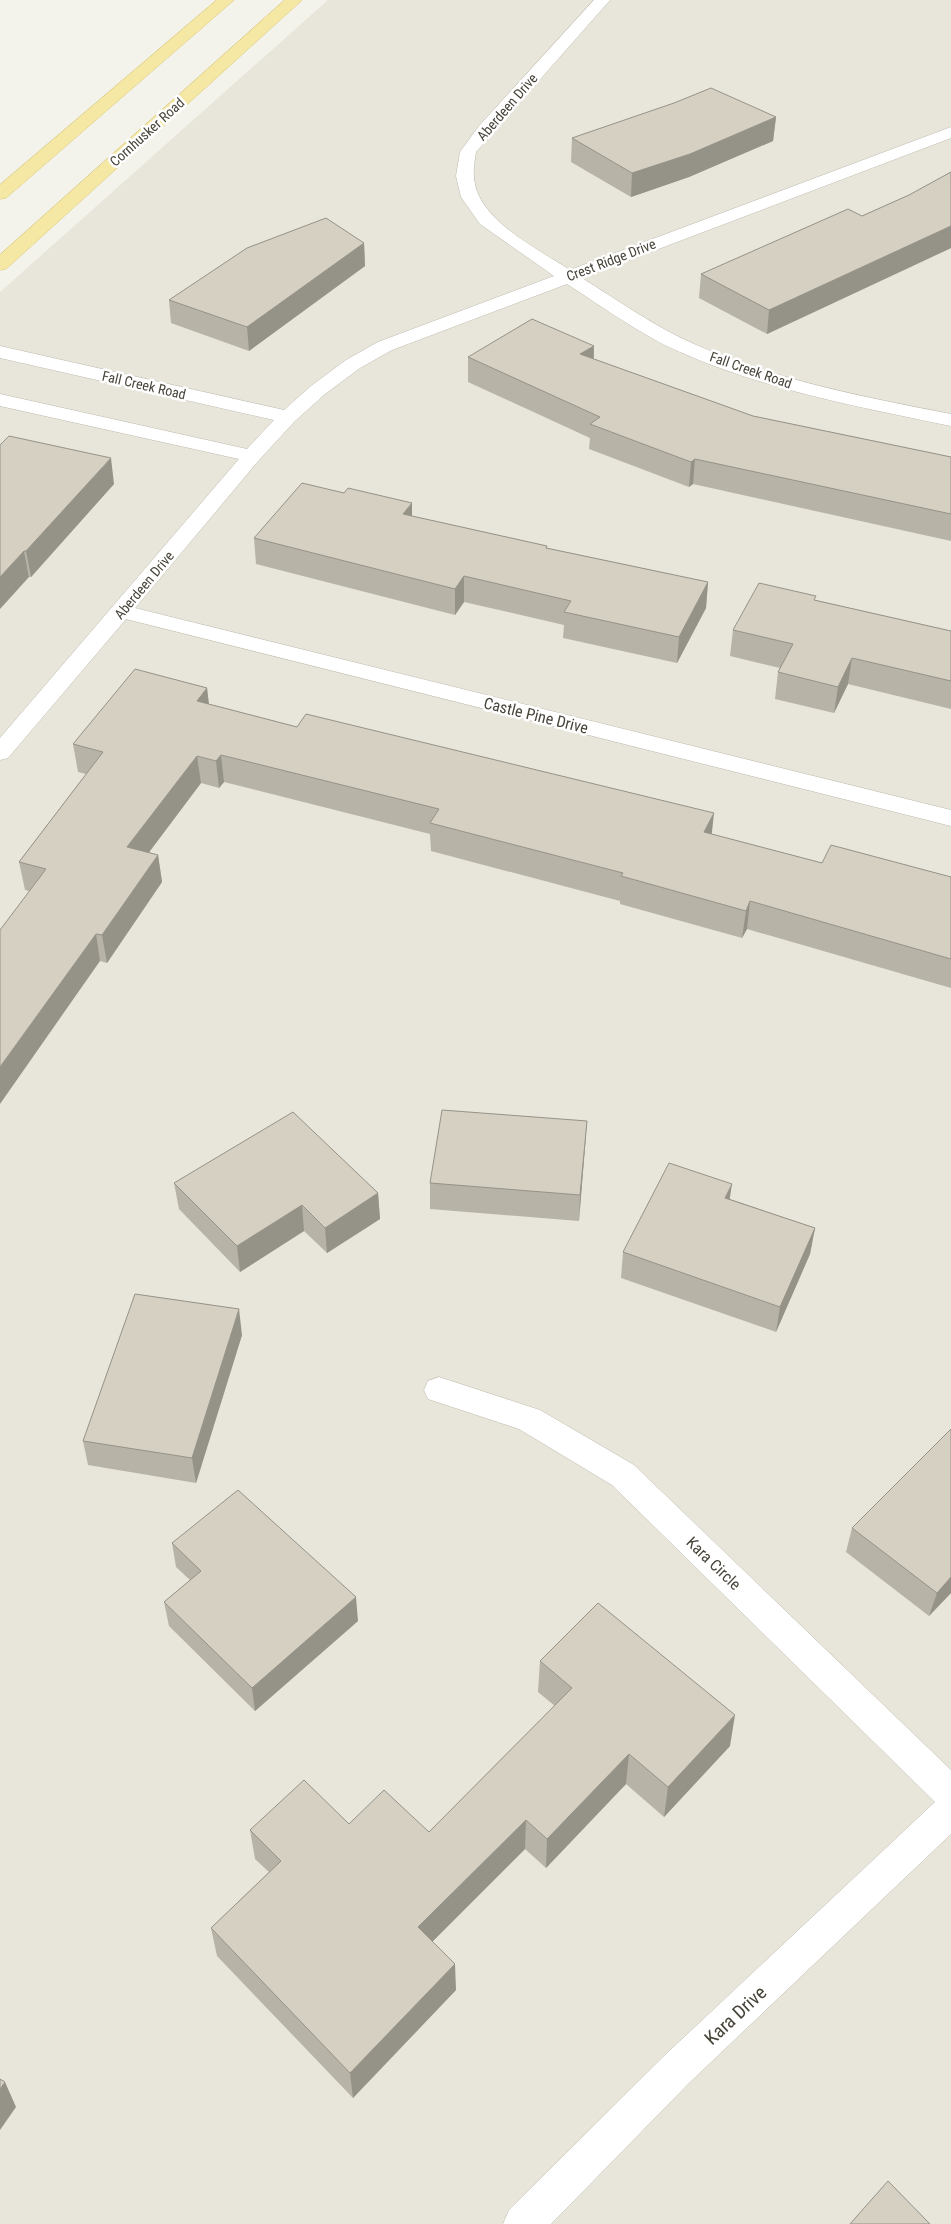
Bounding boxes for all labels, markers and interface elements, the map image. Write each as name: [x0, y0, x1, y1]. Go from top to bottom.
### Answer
street label: Aberdeen Drive: [474, 70, 541, 144]
street label: Cornhusker Road: [107, 95, 187, 169]
street label: Crest Ridge Drive: [564, 235, 658, 284]
street label: Fall Creek Road: [708, 348, 794, 392]
street label: Fall Creek Road: [100, 368, 188, 402]
street label: Aberdeen Drive: [111, 547, 177, 622]
street label: Castle Pine Drive: [482, 693, 590, 738]
street label: Kara Circle: [682, 1533, 745, 1594]
street label: Kara Drive: [700, 1981, 771, 2050]

